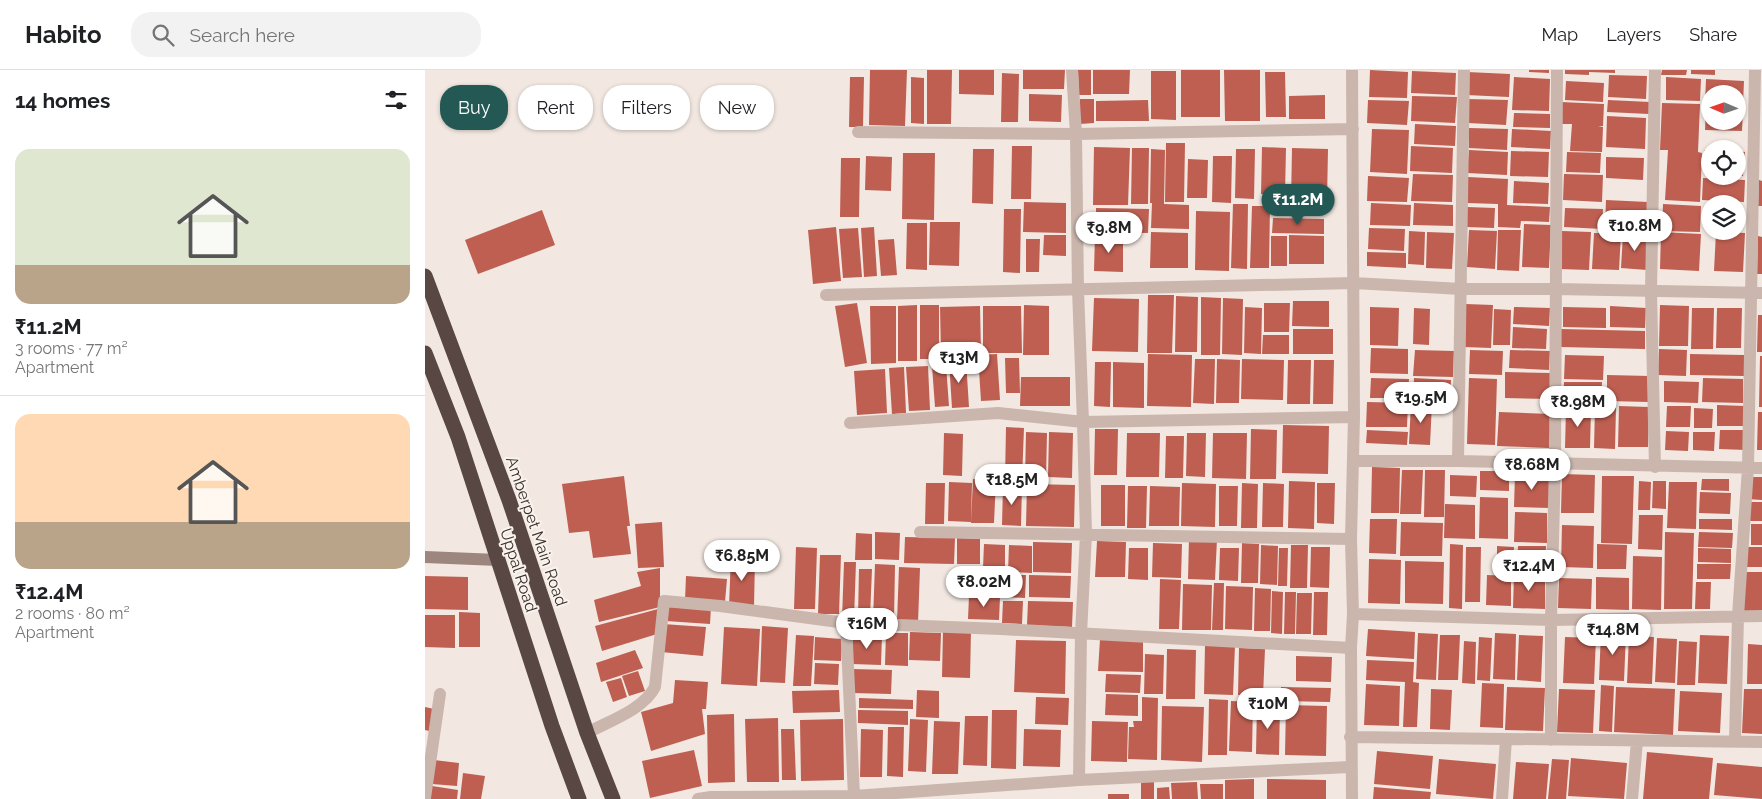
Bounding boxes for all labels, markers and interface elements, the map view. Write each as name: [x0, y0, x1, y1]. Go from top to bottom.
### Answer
search box: [131, 12, 481, 57]
text: Habito: [25, 20, 101, 49]
icon: search: [149, 21, 177, 49]
text: Search here: [189, 24, 295, 46]
text: Map: [1542, 24, 1578, 45]
text: Layers: [1606, 24, 1661, 45]
text: Share: [1689, 24, 1737, 45]
chip: Buy: [440, 85, 508, 130]
chip: Rent: [518, 85, 593, 130]
chip: Filters: [603, 85, 690, 130]
chip: New: [700, 85, 774, 130]
north arrow: [1701, 85, 1746, 130]
map controls: [1701, 85, 1746, 240]
icon: filters: [382, 86, 410, 114]
text: 14 homes: [15, 88, 110, 113]
button: locate: [1701, 140, 1746, 185]
icon: home: [168, 181, 258, 271]
pin: ₹11.2M: [1257, 184, 1339, 226]
text: ₹11.2M: [1273, 190, 1323, 209]
button: layers: [1701, 195, 1746, 240]
pin: ₹10.8M: [1594, 210, 1676, 252]
pin: ₹9.8M: [1074, 212, 1144, 254]
text: ₹10.8M: [1608, 216, 1662, 235]
text: ₹9.8M: [1086, 218, 1132, 237]
text: ₹11.2M: [15, 314, 82, 339]
text: 3 rooms · 77 m²: [15, 339, 128, 358]
pin: ₹13M: [929, 342, 989, 384]
text: ₹13M: [939, 348, 979, 367]
text: Apartment: [15, 358, 94, 377]
pin: ₹19.5M: [1380, 382, 1462, 424]
pin: ₹8.98M: [1537, 386, 1619, 428]
text: ₹19.5M: [1395, 388, 1447, 407]
text: ₹8.98M: [1551, 392, 1605, 411]
icon: home: [168, 447, 258, 537]
pin: ₹8.68M: [1491, 448, 1573, 491]
street label: Amberpet Main Road: [502, 454, 571, 609]
text: ₹8.68M: [1504, 455, 1560, 474]
pin: ₹18.5M: [971, 464, 1053, 506]
text: ₹18.5M: [986, 470, 1038, 489]
street label: Uppal Road: [496, 526, 541, 614]
pin: ₹6.85M: [701, 540, 783, 582]
text: ₹6.85M: [715, 546, 769, 565]
pin: ₹12.4M: [1488, 550, 1570, 592]
text: ₹12.4M: [1503, 556, 1555, 575]
pin: ₹8.02M: [943, 566, 1025, 608]
text: ₹8.02M: [957, 572, 1011, 591]
text: ₹12.4M: [15, 579, 83, 604]
text: 2 rooms · 80 m²: [15, 604, 130, 623]
pin: ₹16M: [837, 608, 897, 650]
text: ₹16M: [847, 614, 887, 633]
pin: ₹14.8M: [1572, 614, 1654, 656]
text: ₹14.8M: [1587, 620, 1639, 639]
text: Apartment: [15, 623, 94, 642]
pin: ₹10M: [1238, 688, 1298, 730]
text: ₹10M: [1248, 694, 1288, 713]

